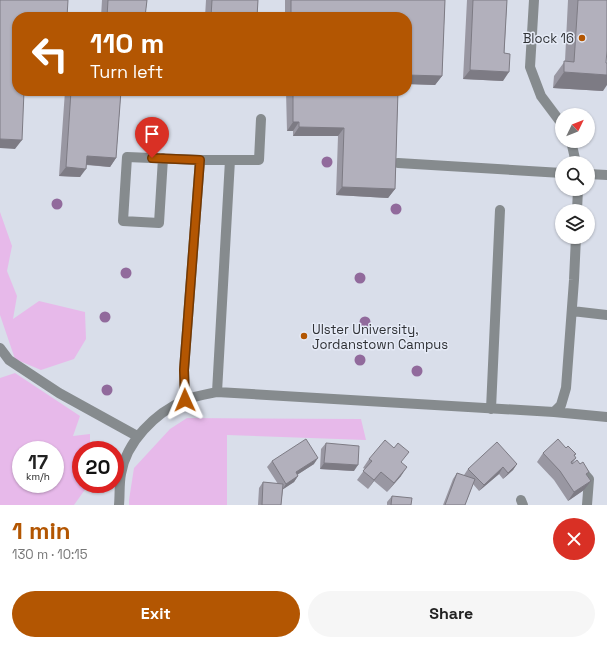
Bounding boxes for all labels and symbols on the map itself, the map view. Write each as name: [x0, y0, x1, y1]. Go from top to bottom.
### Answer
place label: Block 16: [523, 30, 574, 47]
marker: Block 16: [577, 33, 587, 43]
north arrow: [555, 108, 595, 148]
pin: [135, 117, 169, 158]
place label: Ulster University, Jordanstown Campus: [312, 321, 448, 353]
marker: Ulster University, Jordanstown Campus: [299, 331, 309, 341]
position arrow: [164, 379, 206, 421]
speed limit sign: 20: [72, 441, 124, 493]

